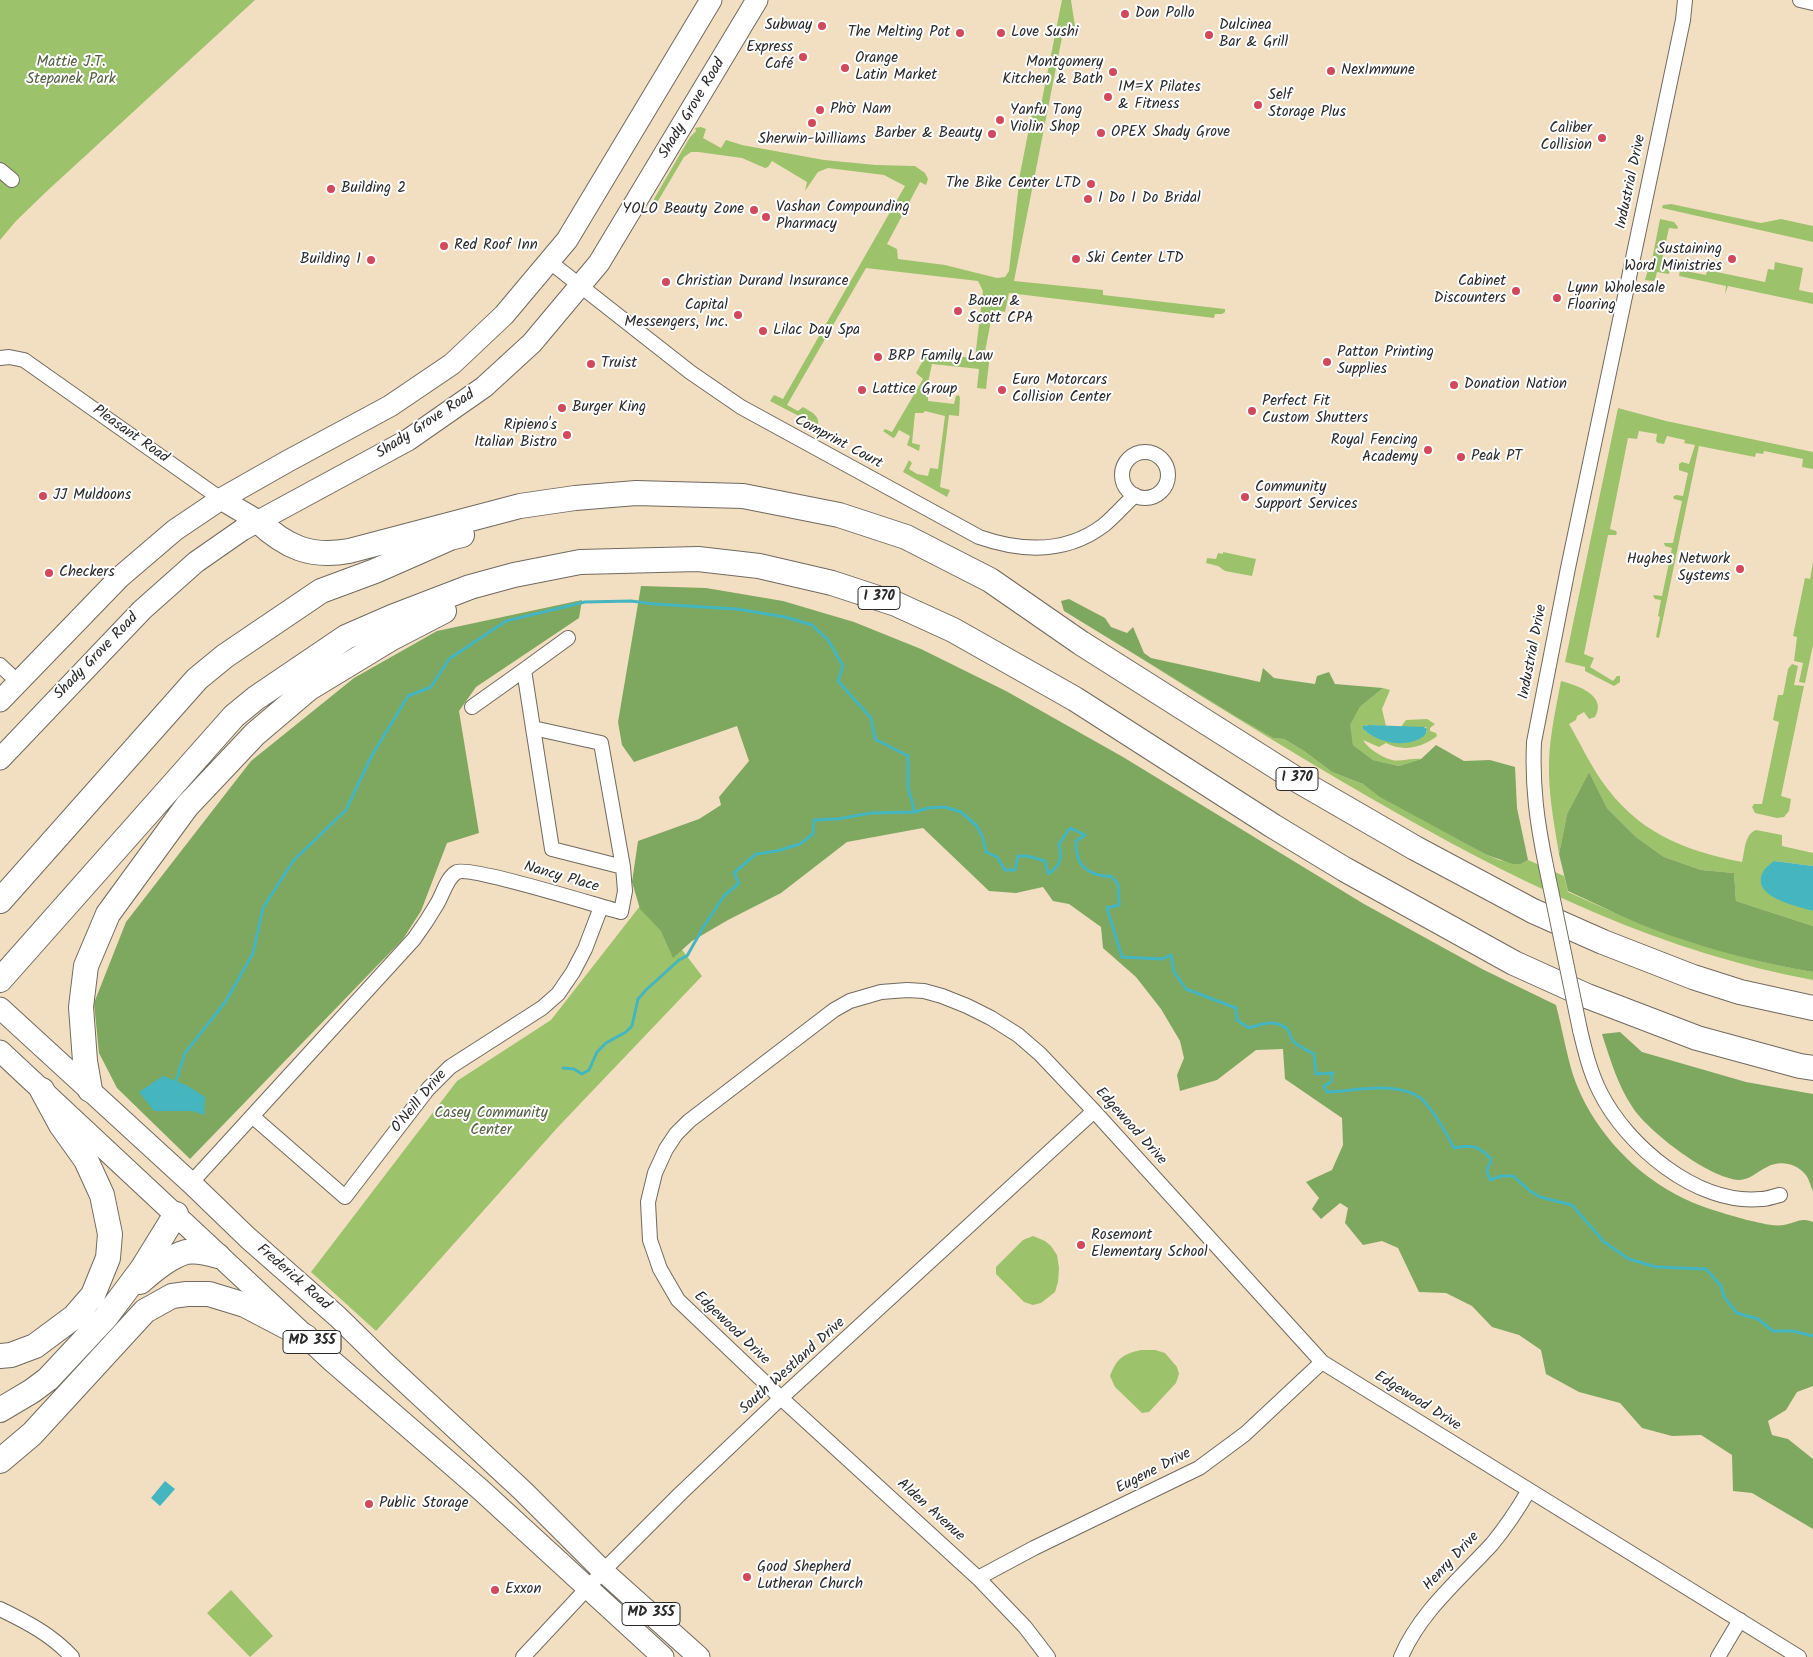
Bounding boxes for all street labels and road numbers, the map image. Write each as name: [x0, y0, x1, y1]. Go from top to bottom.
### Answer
street label: Shady Grove Road: [656, 56, 730, 162]
street label: Industrial Drive: [1613, 133, 1651, 231]
street label: Shady Grove Road: [373, 386, 479, 464]
street label: Pleasant Road: [88, 402, 172, 468]
street label: Comprint Court: [791, 412, 885, 474]
road number: I 370: [858, 586, 900, 610]
street label: Industrial Drive: [1516, 603, 1552, 701]
street label: Shady Grove Road: [51, 610, 143, 704]
road number: I 370: [1276, 768, 1318, 791]
street label: Nancy Place: [521, 859, 601, 897]
street label: O'Neill Drive: [389, 1067, 451, 1137]
street label: Edgewood Drive: [1090, 1084, 1170, 1170]
street label: Frederick Road: [252, 1241, 334, 1315]
street label: Edgewood Drive: [689, 1288, 773, 1370]
street label: South Westland Drive: [736, 1315, 850, 1419]
road number: MD 355: [283, 1330, 341, 1354]
street label: Edgewood Drive: [1370, 1368, 1464, 1436]
street label: Eugene Drive: [1113, 1445, 1195, 1499]
street label: Alden Avenue: [892, 1476, 968, 1546]
street label: Henry Drive: [1420, 1529, 1484, 1595]
road number: MD 355: [622, 1602, 680, 1626]

